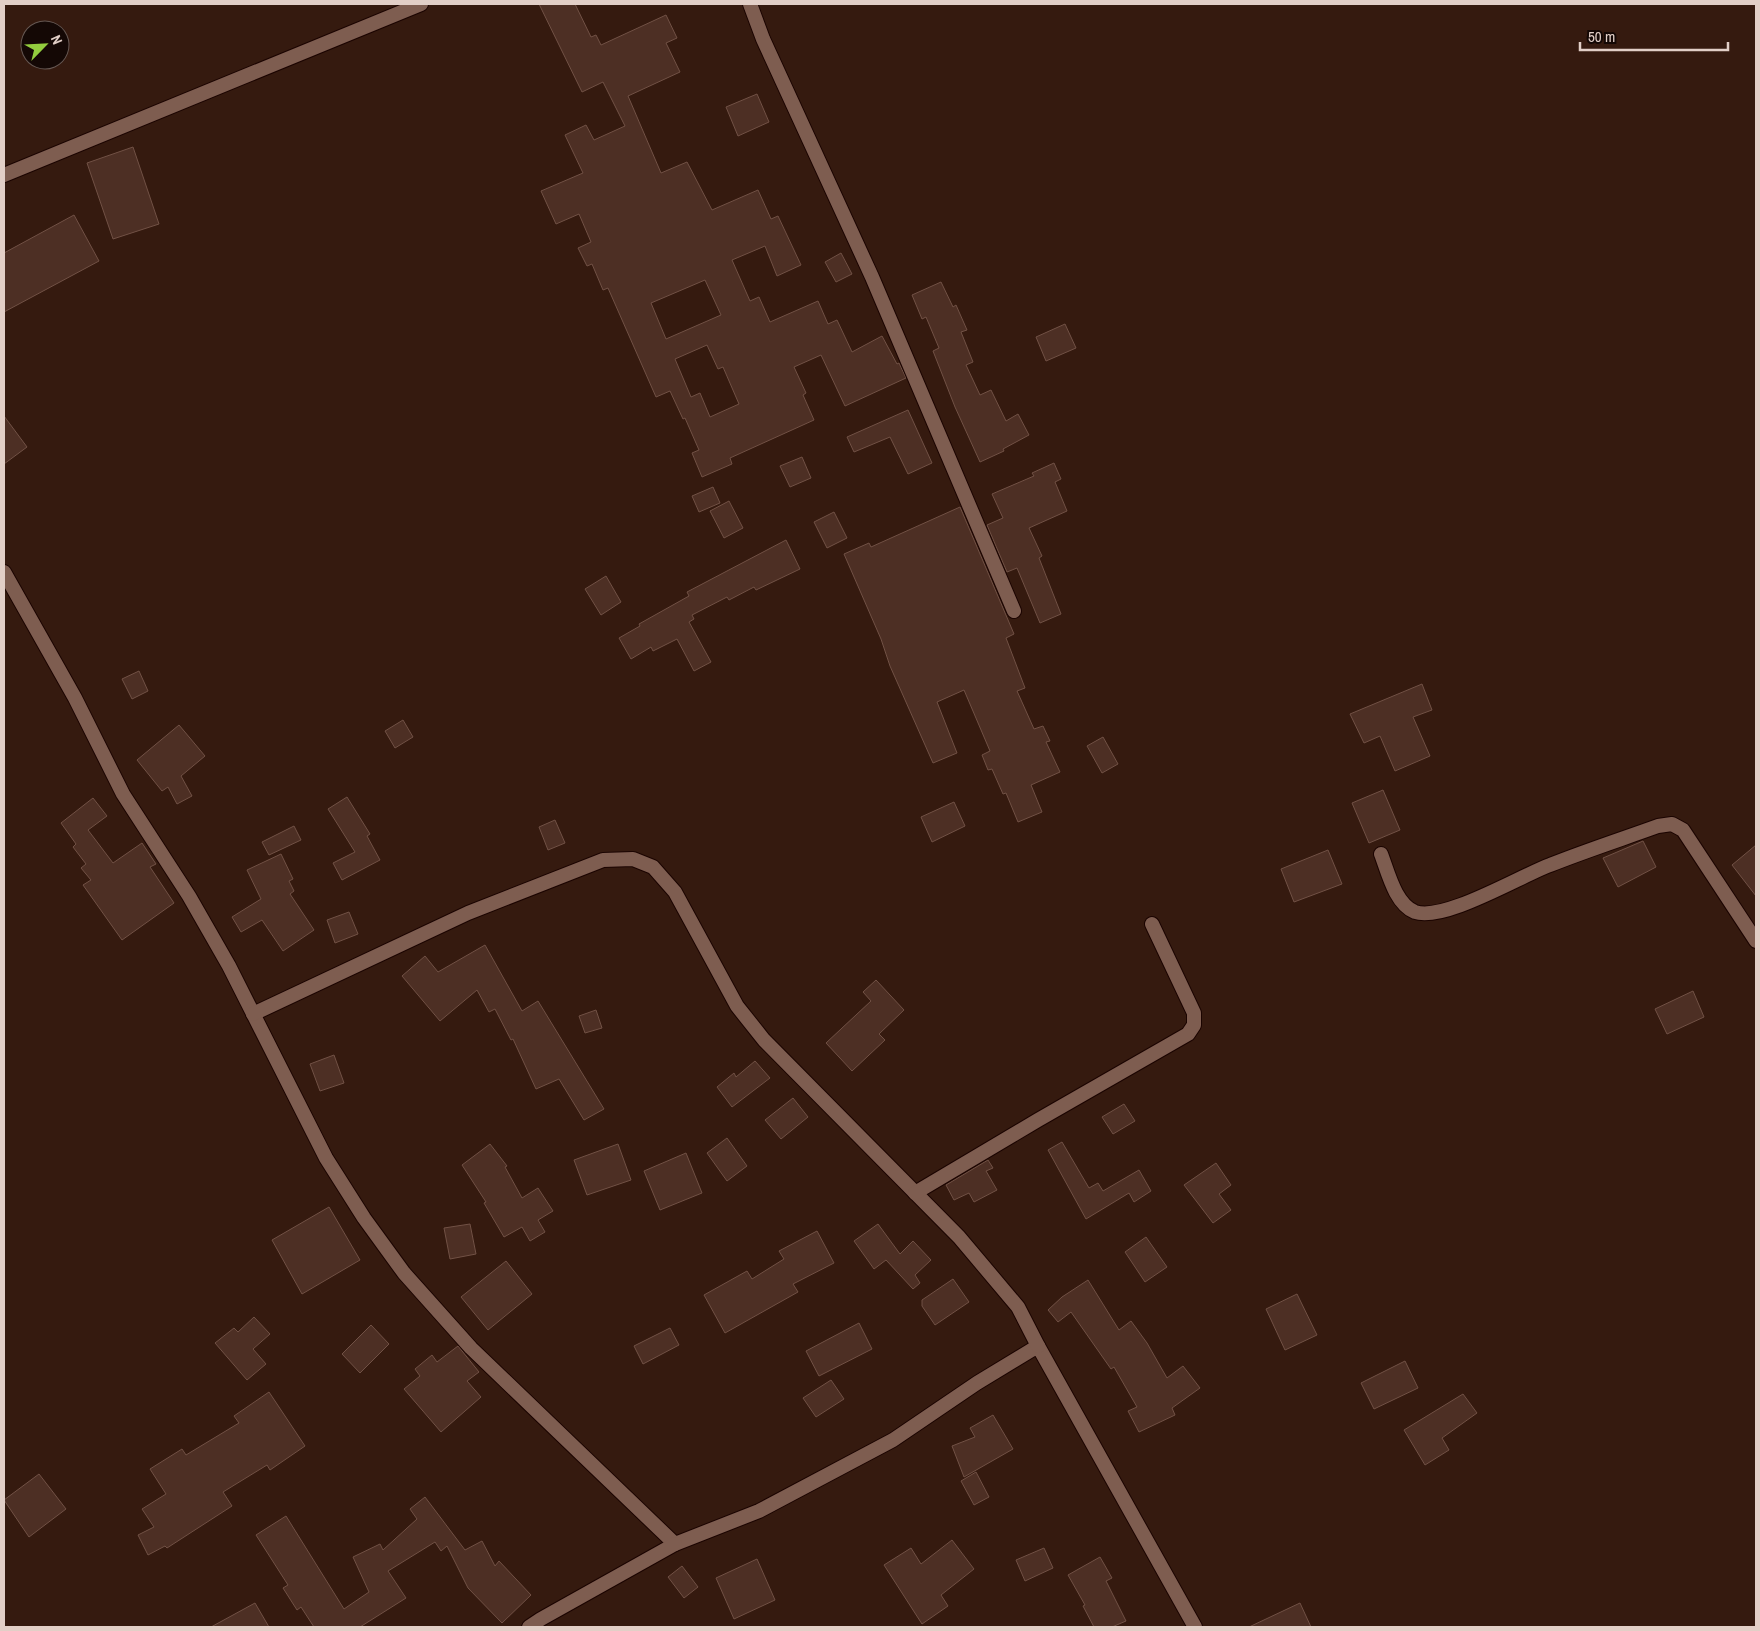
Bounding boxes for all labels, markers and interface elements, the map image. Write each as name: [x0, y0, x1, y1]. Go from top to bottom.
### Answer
north arrow: [20, 20, 70, 70]
scale bar: [1580, 20, 1728, 52]
text: 50 m: [1588, 26, 1615, 47]
text: N: [47, 32, 67, 47]

